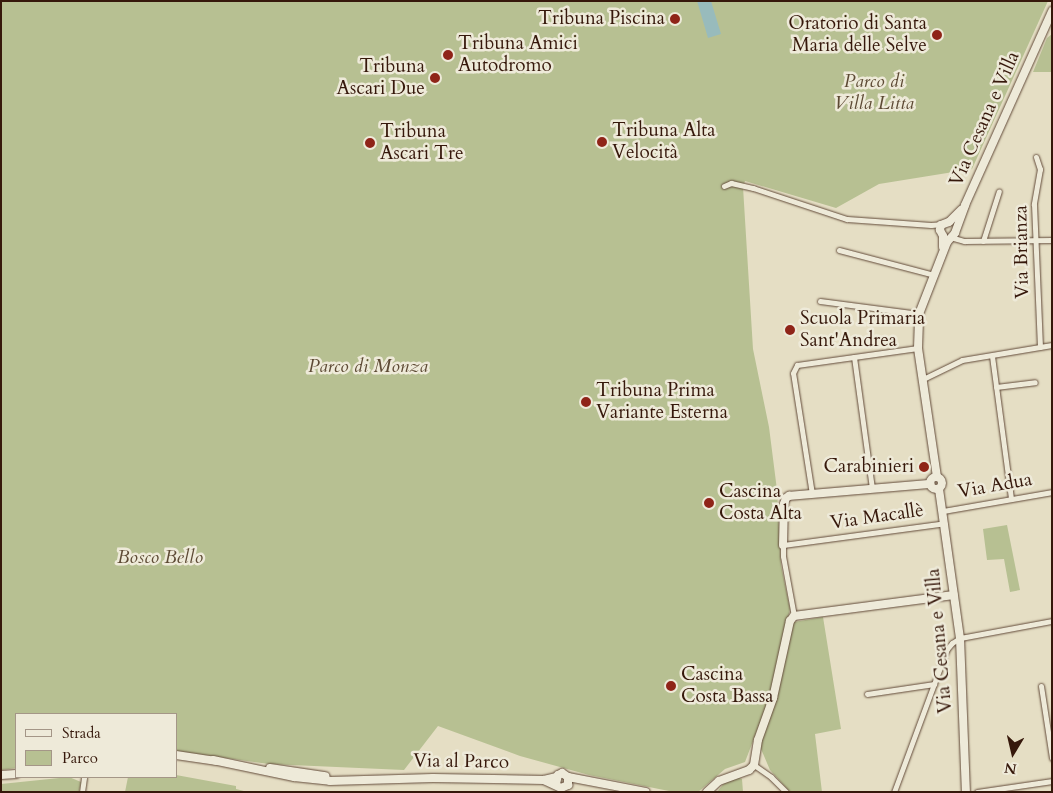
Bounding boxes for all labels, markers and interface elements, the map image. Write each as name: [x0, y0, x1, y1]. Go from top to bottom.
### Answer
place label: Tribuna Piscina: [538, 8, 665, 30]
marker: Tribuna Piscina: [669, 13, 681, 25]
place label: Oratorio di Santa Maria delle Selve: [788, 13, 927, 57]
marker: Oratorio di Santa Maria delle Selve: [931, 29, 943, 41]
place label: Tribuna Amici Autodromo: [458, 33, 578, 77]
street label: Via Cesana e Villa: [945, 48, 1025, 190]
marker: Tribuna Amici Autodromo: [442, 49, 454, 61]
place label: Tribuna Ascari Due: [336, 56, 425, 100]
park label: Parco di Villa Litta: [834, 71, 914, 115]
marker: Tribuna Ascari Due: [429, 72, 441, 84]
place label: Tribuna Alta Velocità: [612, 120, 716, 164]
place label: Tribuna Ascari Tre: [380, 121, 464, 165]
marker: Tribuna Alta Velocità: [596, 136, 608, 148]
marker: Tribuna Ascari Tre: [364, 137, 376, 149]
street label: Via Brianza: [1010, 205, 1034, 299]
place label: Scuola Primaria Sant'Andrea: [800, 308, 925, 352]
marker: Scuola Primaria Sant'Andrea: [784, 324, 796, 336]
park label: Parco di Monza: [308, 356, 428, 378]
place label: Tribuna Prima Variante Esterna: [596, 380, 728, 424]
marker: Tribuna Prima Variante Esterna: [580, 396, 592, 408]
place label: Carabinieri: [824, 456, 914, 478]
marker: Carabinieri: [918, 461, 930, 473]
street label: Via Adua: [956, 468, 1034, 504]
place label: Cascina Costa Alta: [719, 481, 802, 525]
marker: Cascina Costa Alta: [703, 497, 715, 509]
street label: Via Macallè: [829, 499, 925, 535]
park label: Bosco Bello: [117, 547, 203, 569]
street label: Via Cesana e Villa: [922, 568, 958, 714]
place label: Cascina Costa Bassa: [681, 664, 774, 708]
marker: Cascina Costa Bassa: [665, 680, 677, 692]
legend: [15, 713, 178, 778]
text: Strada: [62, 723, 101, 743]
north arrow: [988, 728, 1038, 778]
text: Parco: [62, 748, 98, 768]
street label: Via al Parco: [413, 750, 509, 774]
text: N: [1003, 758, 1018, 779]

